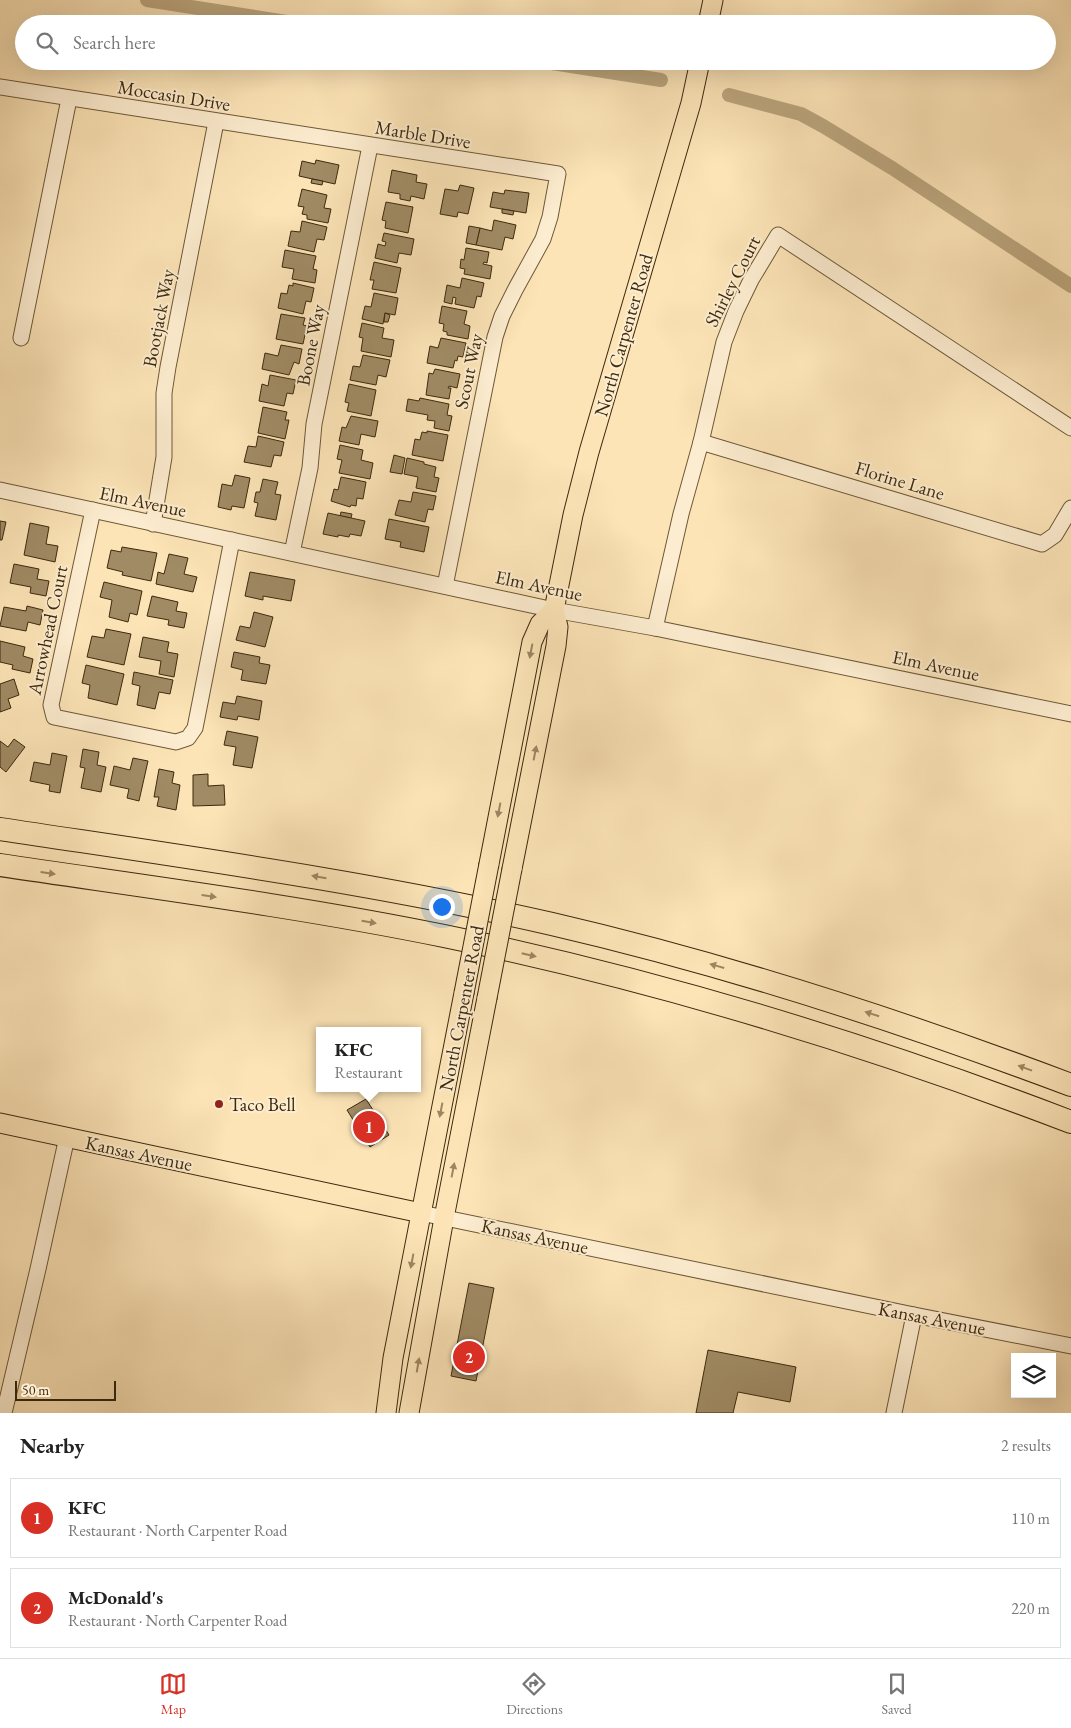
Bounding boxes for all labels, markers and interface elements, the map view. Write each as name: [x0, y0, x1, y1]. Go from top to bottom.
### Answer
search box: [15, 15, 1056, 70]
icon: search: [33, 29, 61, 57]
text: Search here: [73, 30, 155, 55]
street label: Moccasin Drive: [116, 74, 232, 117]
street label: Marble Drive: [373, 115, 473, 154]
street label: Shirley Court: [699, 231, 766, 331]
street label: North Carpenter Road: [588, 250, 659, 420]
street label: Bootjack Way: [137, 266, 180, 369]
street label: Boone Way: [290, 302, 331, 388]
street label: Scout Way: [448, 330, 489, 411]
street label: Florine Lane: [852, 455, 948, 506]
street label: Elm Avenue: [97, 480, 189, 523]
street label: Arrowhead Court: [21, 563, 73, 698]
street label: Elm Avenue: [493, 564, 585, 607]
one-way arrow: [526, 643, 534, 659]
street label: Elm Avenue: [890, 644, 982, 687]
one-way arrow: [531, 745, 539, 760]
one-way arrow: [495, 803, 503, 819]
one-way arrow: [41, 869, 57, 877]
one-way arrow: [311, 873, 327, 881]
one-way arrow: [201, 893, 217, 901]
your location: [429, 894, 455, 920]
one-way arrow: [362, 918, 378, 926]
street label: North Carpenter Road: [433, 923, 490, 1093]
one-way arrow: [521, 951, 536, 959]
one-way arrow: [709, 962, 724, 970]
one-way arrow: [864, 1010, 879, 1018]
popup: [316, 1027, 421, 1092]
text: KFC: [335, 1037, 373, 1062]
text: Restaurant: [335, 1062, 402, 1083]
one-way arrow: [1018, 1064, 1033, 1071]
place label: Taco Bell: [229, 1092, 296, 1117]
marker: Taco Bell: [213, 1098, 225, 1110]
one-way arrow: [437, 1102, 445, 1117]
pin: 1: [353, 1108, 385, 1146]
street label: Kansas Avenue: [83, 1130, 195, 1177]
one-way arrow: [450, 1161, 458, 1177]
street label: Kansas Avenue: [479, 1213, 591, 1260]
one-way arrow: [407, 1254, 415, 1270]
street label: Kansas Avenue: [876, 1296, 988, 1341]
pin: 2: [453, 1338, 485, 1376]
map controls: [1011, 1353, 1056, 1398]
button: layers: [1011, 1353, 1056, 1398]
one-way arrow: [414, 1357, 422, 1373]
scale bar: [15, 1378, 116, 1401]
text: 50 m: [22, 1381, 49, 1399]
text: Nearby: [20, 1432, 84, 1459]
text: 2 results: [1001, 1435, 1051, 1456]
text: KFC: [68, 1495, 106, 1520]
text: 1: [33, 1508, 41, 1529]
text: 110 m: [1011, 1508, 1050, 1529]
text: Restaurant · North Carpenter Road: [68, 1520, 287, 1541]
text: McDonald's: [68, 1585, 163, 1610]
text: 2: [33, 1598, 41, 1619]
text: 220 m: [1011, 1598, 1050, 1619]
text: Restaurant · North Carpenter Road: [68, 1610, 287, 1631]
tab: Map: [159, 1670, 187, 1718]
tab: Directions: [506, 1670, 563, 1718]
tab: Saved: [882, 1670, 912, 1718]

